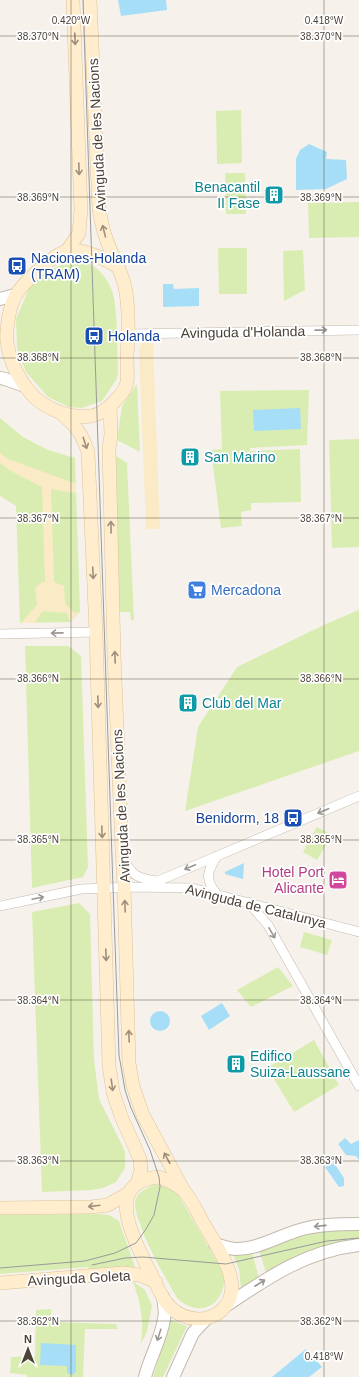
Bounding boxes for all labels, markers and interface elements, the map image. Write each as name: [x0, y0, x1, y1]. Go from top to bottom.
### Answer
text: 0.420°W: [52, 15, 91, 26]
text: 0.418°W: [305, 15, 344, 26]
text: 38.370°N: [17, 31, 59, 42]
text: 38.370°N: [300, 31, 342, 42]
one-way arrow: [71, 32, 79, 45]
street label: Avinguda de les Nacions: [85, 58, 109, 212]
one-way arrow: [75, 162, 83, 175]
place label: Benacantil II Fase: [195, 179, 260, 211]
building icon: Benacantil II Fase: [263, 184, 285, 206]
text: 38.369°N: [17, 192, 59, 203]
text: 38.369°N: [300, 192, 342, 203]
one-way arrow: [100, 225, 107, 238]
place label: Naciones-Holanda (TRAM): [31, 250, 146, 282]
bus stop icon: Naciones-Holanda (TRAM): [6, 255, 28, 277]
street label: Avinguda d'Holanda: [181, 323, 306, 341]
bus stop icon: Holanda: [83, 325, 105, 347]
one-way arrow: [314, 327, 327, 334]
place label: Holanda: [108, 328, 160, 344]
text: 38.368°N: [17, 352, 59, 363]
text: 38.368°N: [300, 352, 342, 363]
one-way arrow: [81, 437, 89, 449]
building icon: San Marino: [179, 446, 201, 468]
place label: San Marino: [204, 449, 276, 465]
text: 38.367°N: [17, 513, 59, 524]
text: 38.367°N: [300, 513, 342, 524]
one-way arrow: [107, 521, 115, 534]
one-way arrow: [89, 566, 97, 579]
supermarket icon: Mercadona: [186, 579, 208, 601]
place label: Mercadona: [211, 582, 281, 598]
one-way arrow: [51, 629, 64, 637]
one-way arrow: [111, 651, 118, 664]
text: 38.366°N: [17, 673, 59, 684]
text: 38.366°N: [300, 673, 342, 684]
building icon: Club del Mar: [177, 692, 199, 714]
one-way arrow: [94, 695, 102, 708]
place label: Club del Mar: [202, 695, 282, 711]
street label: Avinguda de les Nacions: [109, 729, 133, 883]
bus stop icon: Benidorm, 18: [282, 807, 304, 829]
one-way arrow: [318, 808, 330, 816]
place label: Benidorm, 18: [196, 810, 279, 826]
one-way arrow: [98, 825, 106, 838]
text: 38.365°N: [17, 834, 59, 845]
text: 38.365°N: [300, 834, 342, 845]
one-way arrow: [185, 864, 197, 872]
place label: Hotel Port Alicante: [262, 864, 324, 896]
hotel icon: Hotel Port Alicante: [327, 869, 349, 891]
street label: Avinguda de Catalunya: [184, 881, 328, 931]
one-way arrow: [31, 894, 44, 902]
one-way arrow: [121, 900, 129, 913]
one-way arrow: [269, 927, 277, 939]
one-way arrow: [102, 948, 109, 961]
text: 38.364°N: [17, 995, 59, 1006]
text: 38.364°N: [300, 995, 342, 1006]
one-way arrow: [125, 1030, 132, 1043]
place label: Edifico Suiza-Laussane: [250, 1048, 351, 1080]
building icon: Edifico Suiza-Laussane: [225, 1053, 247, 1075]
one-way arrow: [108, 1078, 116, 1091]
one-way arrow: [163, 1152, 171, 1164]
text: 38.363°N: [17, 1155, 59, 1166]
text: 38.363°N: [300, 1155, 342, 1166]
one-way arrow: [88, 1203, 101, 1210]
one-way arrow: [314, 1222, 327, 1230]
street label: Avinguda Goleta: [27, 1267, 131, 1289]
one-way arrow: [254, 1279, 265, 1287]
text: 38.362°N: [17, 1316, 59, 1327]
text: 38.362°N: [300, 1316, 342, 1327]
north arrow: [8, 1329, 48, 1369]
one-way arrow: [155, 1329, 163, 1341]
text: N: [24, 1333, 32, 1345]
text: 0.418°W: [305, 1351, 344, 1362]

